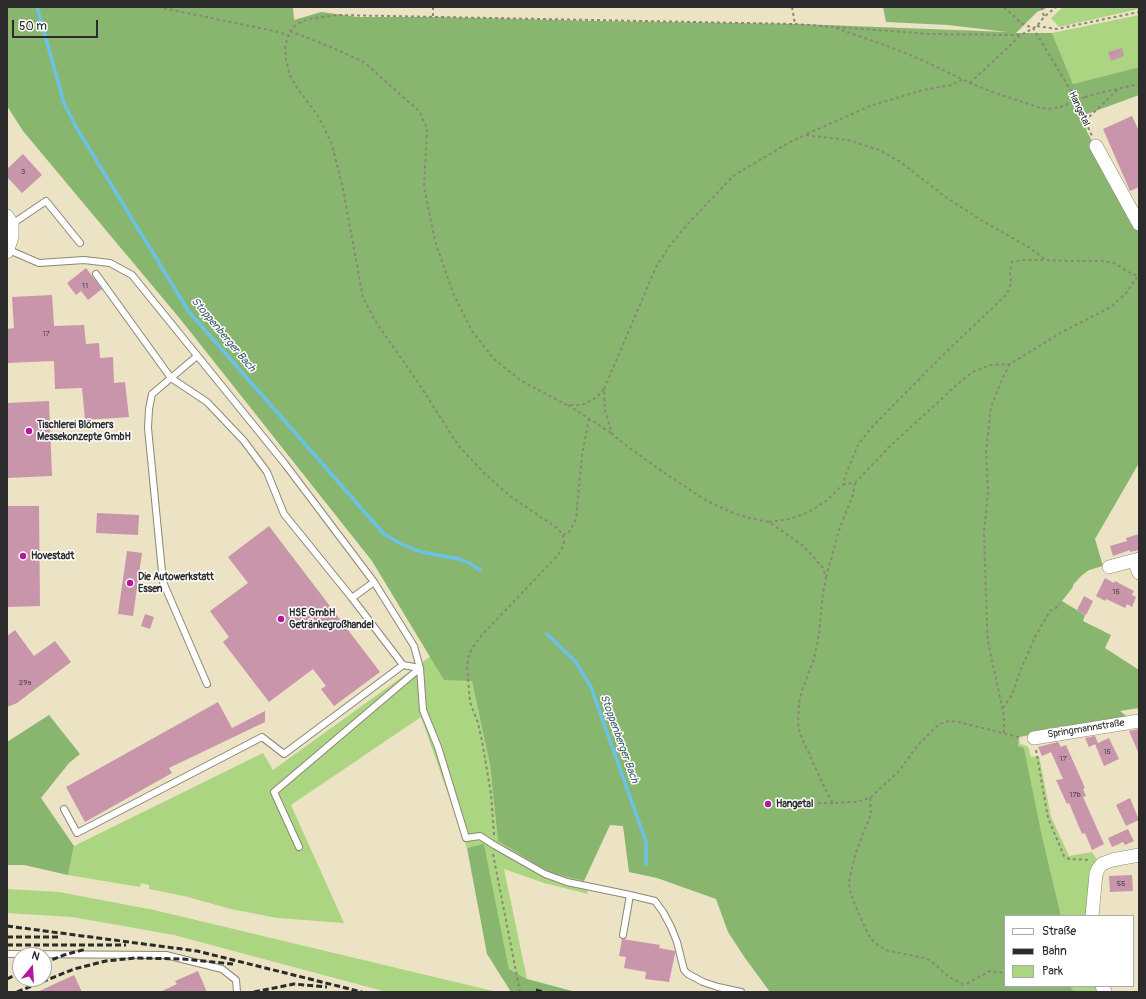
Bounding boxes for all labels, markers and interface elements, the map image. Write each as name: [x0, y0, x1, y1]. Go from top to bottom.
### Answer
scale bar: [14, 12, 100, 38]
text: 50 m: [19, 19, 47, 34]
street label: Hangetal: [1066, 90, 1092, 128]
house number: 3: [21, 167, 25, 177]
house number: 11: [82, 281, 88, 291]
water label: Stoppenberger Bach: [188, 295, 258, 375]
house number: 17: [42, 329, 50, 339]
place label: Tischlerei Blömers Messekonzepte GmbH: [37, 419, 131, 442]
marker: Tischlerei Blömers Messekonzepte GmbH: [24, 426, 34, 436]
place label: Hovestadt: [31, 550, 74, 562]
marker: Hovestadt: [18, 551, 28, 561]
place label: Die Autowerkstatt Essen: [138, 571, 214, 594]
marker: Die Autowerkstatt Essen: [125, 578, 135, 588]
house number: 15: [1112, 587, 1120, 597]
place label: HSE GmbH Getränkegroßhandel: [289, 607, 374, 630]
marker: HSE GmbH Getränkegroßhandel: [276, 614, 286, 624]
house number: 29a: [19, 678, 31, 688]
water label: Stoppenberger Bach: [597, 693, 641, 785]
street label: Springmannstraße: [1047, 717, 1125, 741]
house number: 15: [1103, 747, 1111, 757]
house number: 17: [1059, 754, 1067, 764]
house number: 17b: [1069, 790, 1081, 800]
place label: Hangetal: [776, 798, 813, 810]
marker: Hangetal: [763, 799, 773, 809]
house number: 55: [1117, 879, 1125, 889]
legend: [1004, 915, 1134, 987]
text: Straße: [1042, 924, 1076, 939]
text: Bahn: [1042, 944, 1067, 959]
north arrow: [12, 947, 52, 987]
text: N: [30, 949, 41, 963]
text: Park: [1042, 964, 1063, 979]

